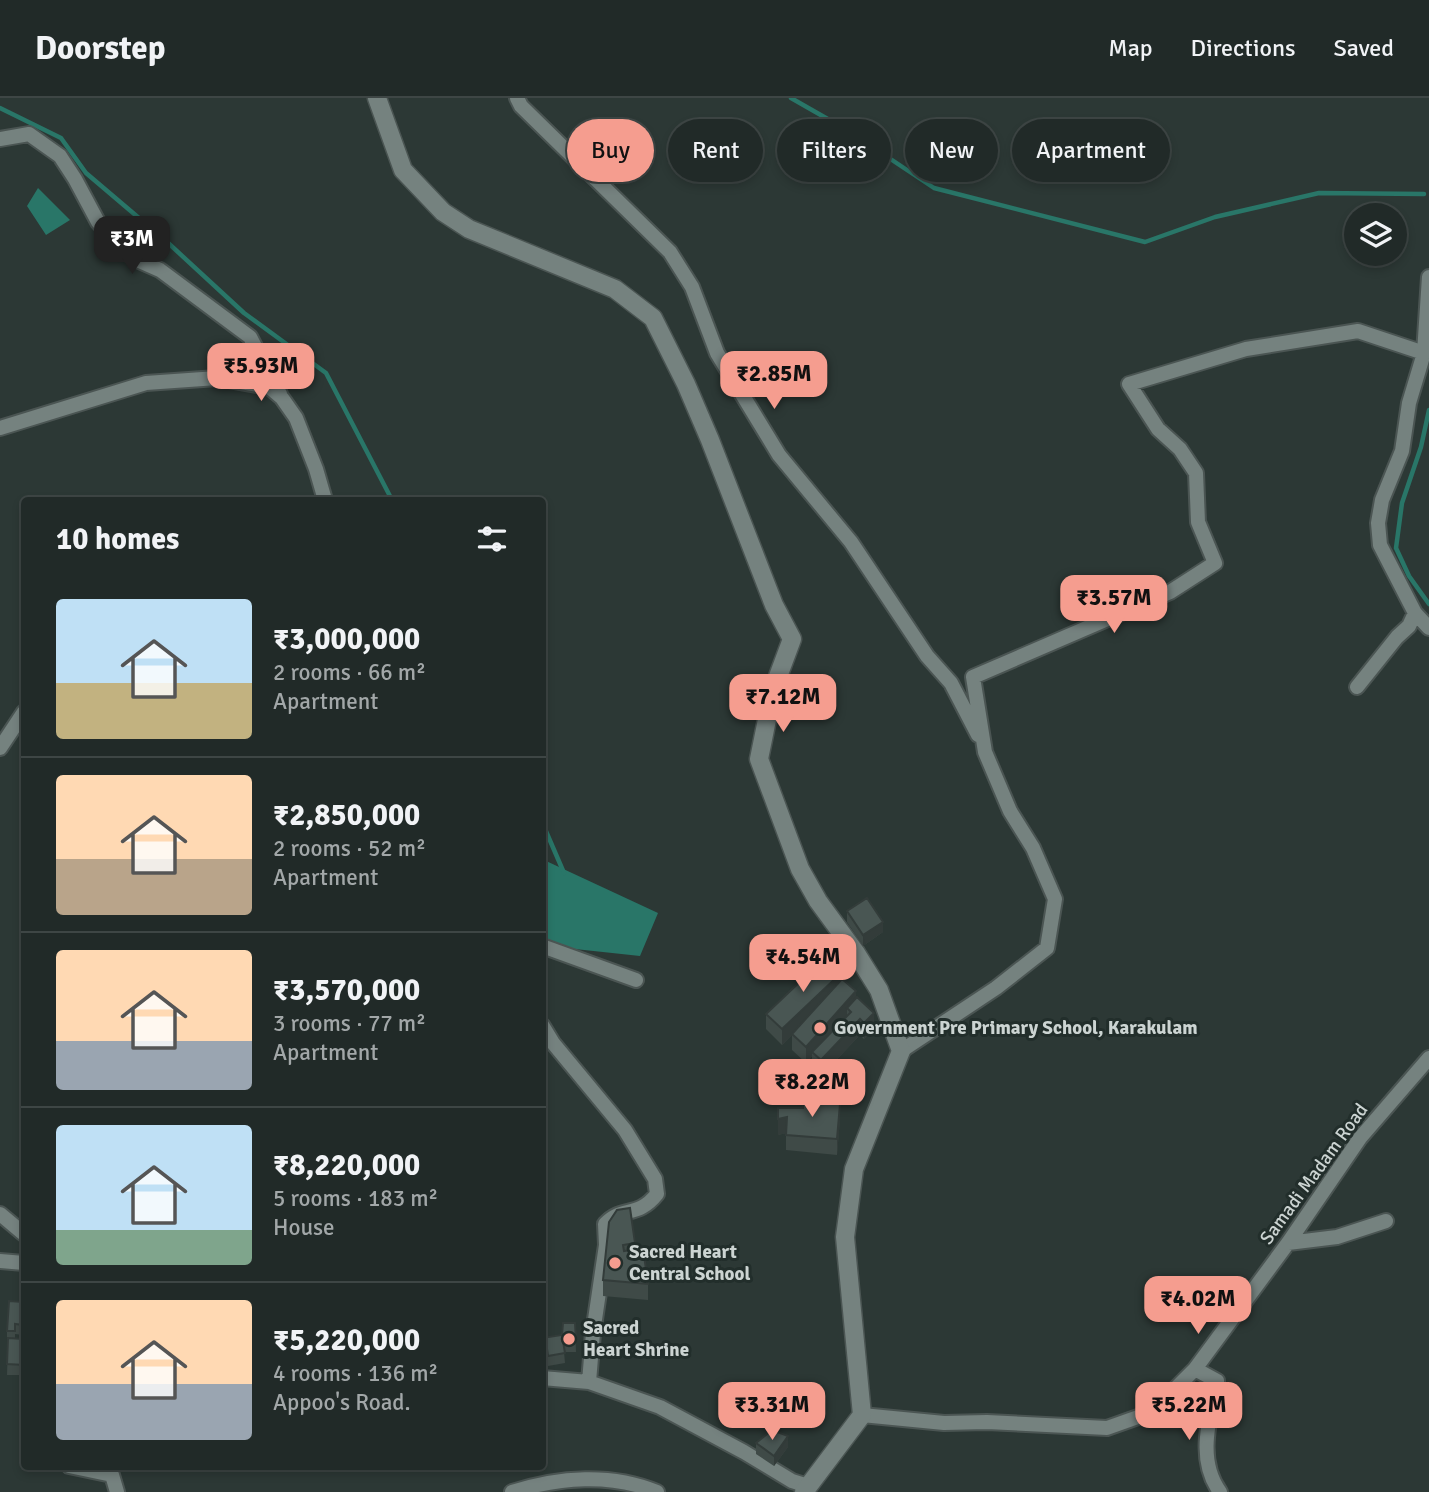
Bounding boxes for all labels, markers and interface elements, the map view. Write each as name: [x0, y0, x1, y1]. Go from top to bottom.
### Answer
text: Doorstep: [35, 28, 165, 69]
text: Map: [1108, 33, 1153, 63]
text: Directions: [1191, 33, 1296, 63]
text: Saved: [1334, 33, 1394, 63]
chip: Buy: [567, 119, 654, 182]
chip: Rent: [668, 119, 763, 182]
chip: Filters: [777, 119, 891, 182]
chip: New: [905, 119, 998, 182]
chip: Apartment: [1012, 119, 1170, 182]
map controls: [1344, 203, 1407, 266]
button: layers: [1344, 203, 1407, 266]
pin: ₹3M: [98, 216, 166, 276]
text: ₹3M: [110, 224, 154, 253]
pin: ₹5.93M: [204, 344, 318, 403]
text: ₹5.93M: [223, 351, 299, 380]
pin: ₹2.85M: [717, 352, 831, 411]
text: ₹2.85M: [736, 359, 812, 388]
icon: filters: [473, 520, 511, 558]
text: 10 homes: [56, 521, 179, 558]
pin: ₹3.57M: [1057, 575, 1171, 635]
text: ₹3.57M: [1076, 583, 1152, 612]
text: ₹3,000,000: [273, 621, 420, 658]
icon: home: [112, 627, 196, 711]
text: 2 rooms · 66 m²: [273, 658, 426, 687]
pin: ₹7.12M: [726, 674, 840, 734]
text: ₹7.12M: [745, 682, 821, 711]
text: Apartment: [273, 687, 378, 716]
text: ₹2,850,000: [273, 797, 420, 834]
icon: home: [112, 803, 196, 887]
text: 2 rooms · 52 m²: [273, 834, 426, 863]
text: Apartment: [273, 863, 378, 892]
pin: ₹4.54M: [746, 934, 860, 994]
text: ₹4.54M: [765, 942, 841, 971]
text: ₹3,570,000: [273, 972, 420, 1009]
icon: home: [112, 978, 196, 1062]
text: 3 rooms · 77 m²: [273, 1009, 426, 1038]
place label: Government Pre Primary School, Karakulam: [834, 1016, 1198, 1040]
marker: Government Pre Primary School, Karakulam: [812, 1020, 828, 1036]
text: Apartment: [273, 1038, 378, 1067]
pin: ₹8.22M: [755, 1060, 869, 1119]
text: ₹8.22M: [774, 1067, 850, 1096]
street label: Samadi Madam Road: [1255, 1099, 1373, 1249]
text: ₹8,220,000: [273, 1147, 420, 1184]
icon: home: [112, 1153, 196, 1237]
text: 5 rooms · 183 m²: [273, 1184, 438, 1213]
text: House: [273, 1213, 335, 1242]
place label: Sacred Heart Central School: [629, 1240, 750, 1286]
marker: Sacred Heart Central School: [607, 1255, 623, 1271]
pin: ₹4.02M: [1141, 1276, 1255, 1336]
text: ₹4.02M: [1160, 1284, 1236, 1313]
place label: Sacred Heart Shrine: [583, 1316, 689, 1362]
text: ₹5,220,000: [273, 1322, 420, 1359]
icon: home: [112, 1328, 196, 1412]
marker: Sacred Heart Shrine: [561, 1331, 577, 1347]
text: 4 rooms · 136 m²: [273, 1359, 438, 1388]
pin: ₹3.31M: [715, 1382, 829, 1442]
pin: ₹5.22M: [1132, 1382, 1246, 1442]
text: Appoo's Road.: [273, 1388, 411, 1417]
text: ₹3.31M: [734, 1390, 810, 1419]
text: ₹5.22M: [1151, 1390, 1227, 1419]

